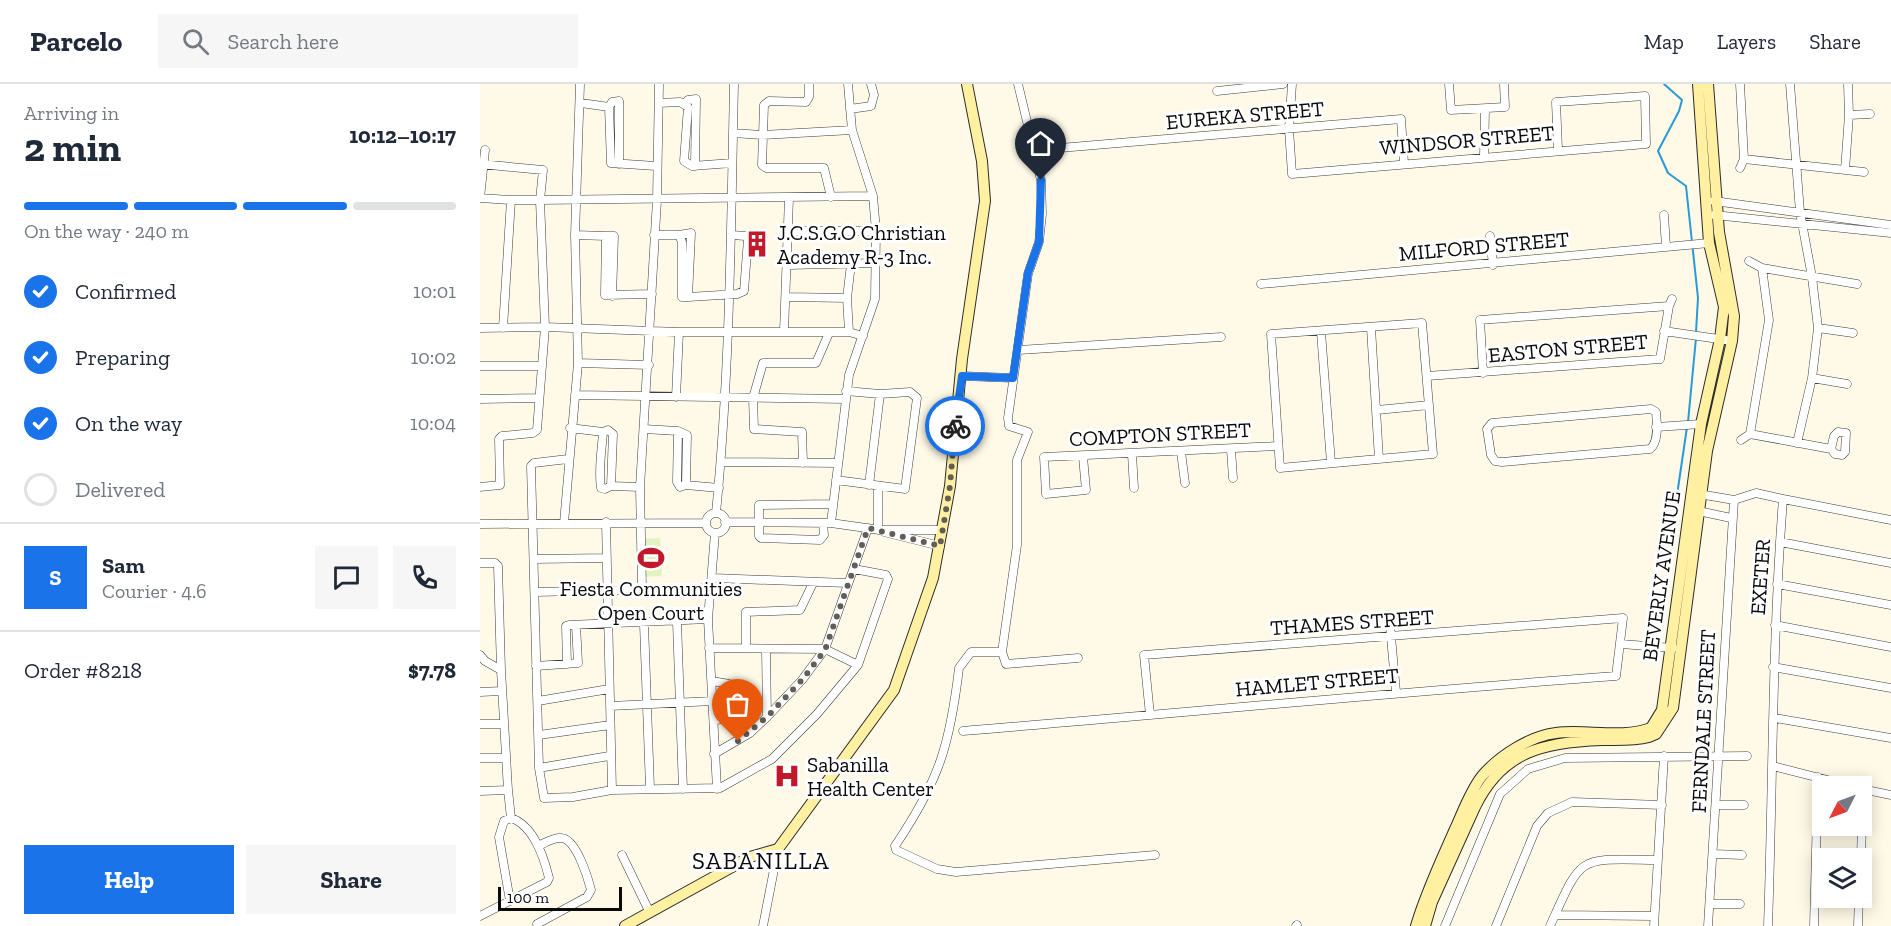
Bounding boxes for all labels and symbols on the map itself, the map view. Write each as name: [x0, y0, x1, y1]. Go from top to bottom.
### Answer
street label: EUREKA STREET: [1165, 96, 1325, 134]
pin: [1015, 118, 1066, 180]
street label: WINDSOR STREET: [1378, 120, 1556, 160]
place label: J.C.S.G.O Christian Academy R-3 Inc.: [777, 220, 946, 269]
street label: MILFORD STREET: [1398, 226, 1570, 266]
building icon: J.C.S.G.O Christian Academy R-3 Inc.: [742, 229, 772, 259]
street label: EASTON STREET: [1487, 329, 1649, 367]
courier: [925, 396, 985, 456]
street label: COMPTON STREET: [1068, 417, 1252, 451]
street label: BEVERLY AVENUE: [1637, 489, 1685, 663]
street label: EXETER: [1745, 538, 1775, 616]
sports icon: Fiesta Communities Open Court: [636, 543, 666, 573]
place label: Fiesta Communities Open Court: [560, 576, 742, 625]
street label: THAMES STREET: [1269, 604, 1435, 640]
street label: FERNDALE STREET: [1686, 629, 1720, 813]
street label: HAMLET STREET: [1234, 662, 1400, 702]
pin: [712, 679, 763, 741]
place label: Sabanilla Health Center: [807, 752, 934, 801]
hospital icon: Sabanilla Health Center: [772, 761, 802, 791]
north arrow: [1812, 776, 1872, 836]
district label: SABANILLA: [692, 846, 830, 875]
scale bar: [498, 884, 622, 912]

